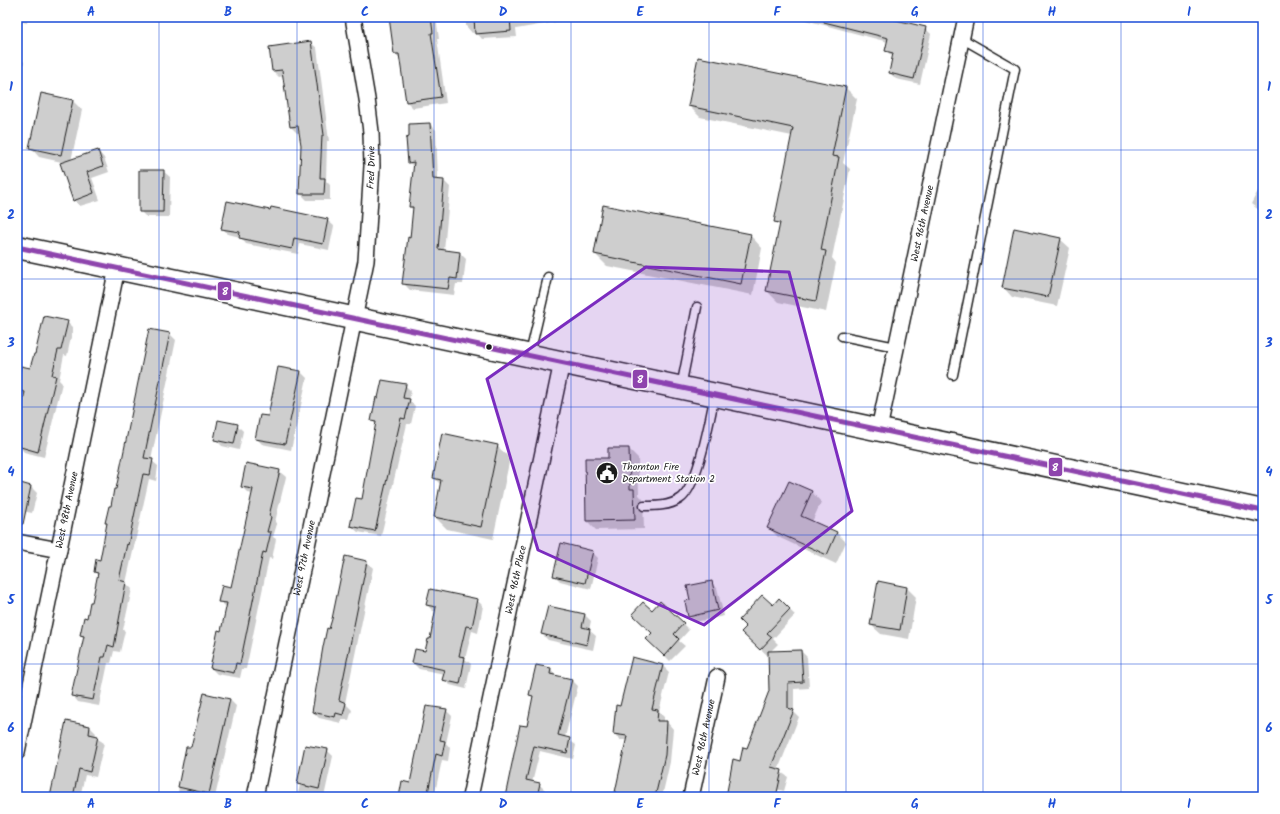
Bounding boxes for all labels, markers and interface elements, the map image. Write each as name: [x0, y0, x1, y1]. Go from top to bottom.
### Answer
text: A: [87, 2, 95, 23]
text: B: [224, 2, 232, 23]
text: C: [361, 2, 369, 23]
text: D: [499, 2, 508, 23]
text: E: [636, 2, 644, 23]
text: F: [773, 2, 781, 23]
text: G: [911, 2, 919, 23]
text: H: [1048, 2, 1057, 23]
text: I: [1187, 2, 1191, 23]
text: 1: [9, 77, 13, 98]
text: 1: [1267, 77, 1271, 98]
street label: Fred Drive: [363, 145, 380, 189]
street label: West 96th Avenue: [907, 183, 938, 263]
text: 2: [7, 205, 15, 226]
text: 2: [1265, 205, 1273, 226]
line badge: 8: [217, 281, 232, 301]
text: 8: [222, 283, 229, 301]
text: 3: [6, 333, 15, 354]
text: 3: [1264, 333, 1273, 354]
unlabelled marker: [484, 342, 494, 352]
line badge: 8: [632, 369, 648, 389]
text: 8: [637, 371, 644, 389]
line badge: 8: [1048, 457, 1063, 477]
place label: Thornton Fire Department Station 2: [622, 459, 715, 487]
text: 8: [1052, 459, 1059, 477]
public building icon: Thornton Fire Department Station 2: [594, 460, 620, 486]
text: 4: [7, 462, 15, 483]
text: 4: [1265, 462, 1273, 483]
street label: West 98th Avenue: [51, 470, 83, 550]
street label: West 97th Avenue: [289, 518, 320, 597]
street label: West 96th Place: [501, 544, 531, 616]
text: 5: [7, 590, 16, 611]
text: 5: [1265, 590, 1274, 611]
street label: West 96th Avenue: [688, 697, 720, 777]
text: 6: [7, 718, 15, 739]
text: 6: [1265, 718, 1273, 739]
text: A: [87, 794, 95, 814]
text: B: [224, 794, 232, 814]
text: C: [361, 794, 369, 814]
text: D: [499, 794, 508, 814]
text: E: [636, 794, 644, 814]
text: F: [773, 794, 781, 814]
text: G: [911, 794, 919, 814]
text: H: [1048, 794, 1057, 814]
text: I: [1187, 794, 1191, 814]

